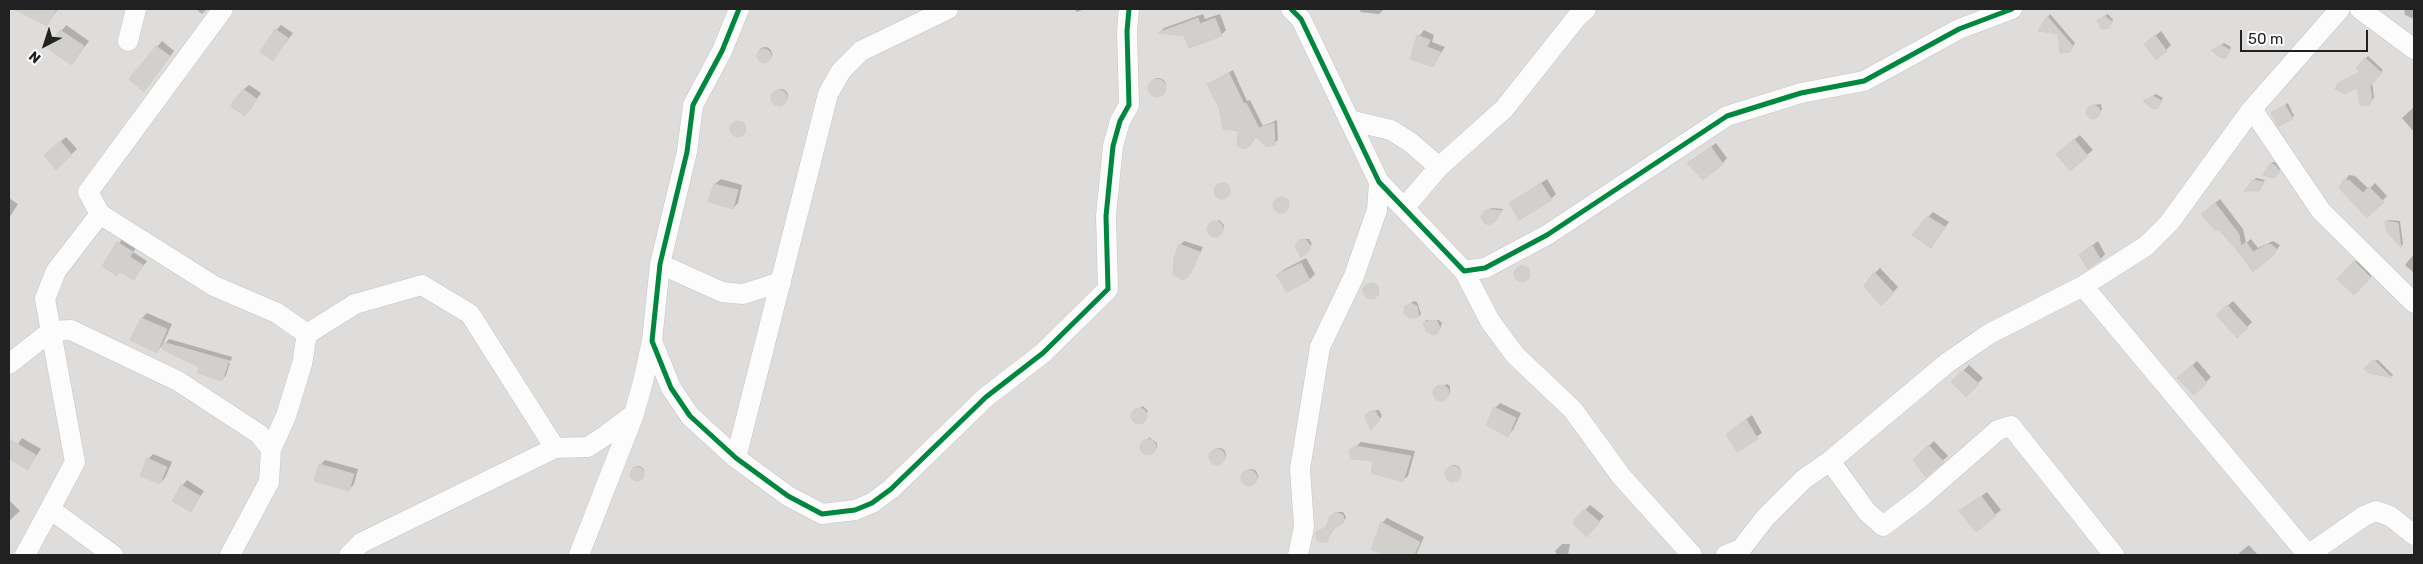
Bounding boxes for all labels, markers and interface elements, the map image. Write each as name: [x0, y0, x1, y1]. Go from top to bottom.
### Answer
north arrow: [20, 20, 70, 70]
scale bar: [2243, 20, 2370, 52]
text: 50 m: [2248, 30, 2283, 48]
text: N: [26, 47, 44, 67]

